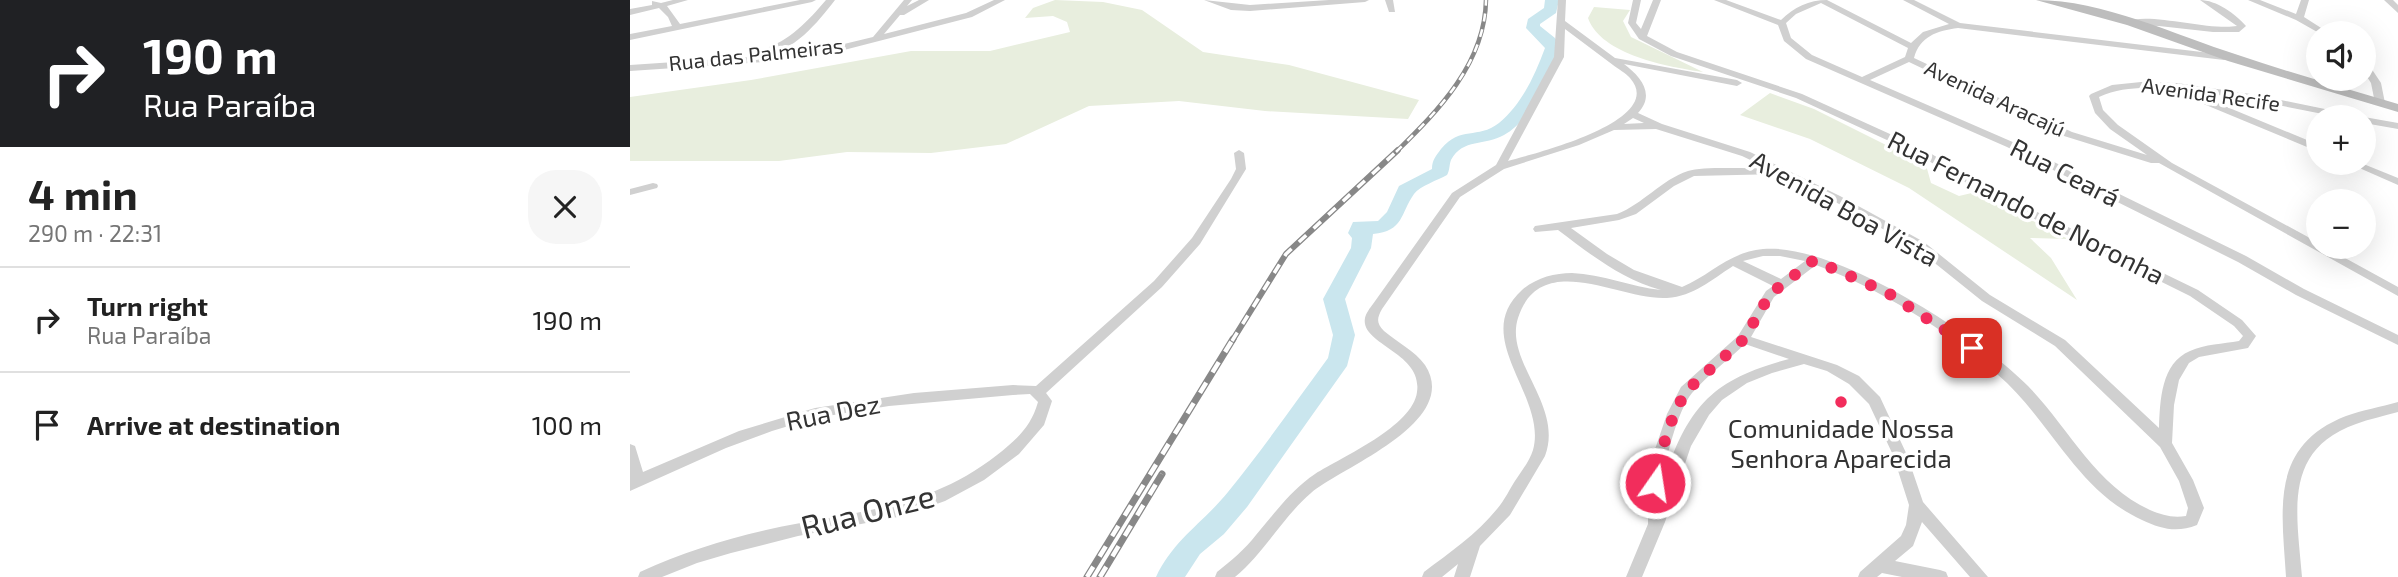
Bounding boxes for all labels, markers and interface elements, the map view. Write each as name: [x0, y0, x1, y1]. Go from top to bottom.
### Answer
map controls: [2306, 21, 2376, 259]
button: sound: [2306, 21, 2376, 91]
text: 190 m: [143, 25, 278, 84]
icon: right: [28, 28, 119, 119]
street label: Rua das Palmeiras: [667, 32, 844, 75]
street label: Avenida Aracajú: [1921, 54, 2070, 142]
street label: Avenida Recife: [2140, 71, 2282, 116]
text: Rua Paraíba: [143, 85, 316, 123]
button: +: [2306, 105, 2376, 175]
street label: Rua Fernando de Noronha: [1883, 123, 2170, 290]
street label: Rua Ceará: [2006, 131, 2126, 212]
street label: Avenida Boa Vista: [1745, 143, 1944, 272]
text: 4 min: [28, 168, 138, 218]
button: close: [528, 170, 602, 244]
button: −: [2306, 189, 2376, 259]
text: 290 m · 22:31: [28, 219, 162, 247]
text: Turn right: [87, 290, 208, 321]
icon: right: [28, 301, 66, 339]
text: 190 m: [533, 304, 602, 335]
pin: [1942, 318, 2002, 378]
text: Rua Paraíba: [87, 321, 212, 349]
icon: arrive: [1953, 329, 1991, 367]
street label: Rua Dez: [783, 387, 883, 436]
marker: Comunidade Nossa Senhora Aparecida: [1833, 394, 1849, 410]
icon: arrive: [28, 406, 66, 444]
text: Arrive at destination: [87, 409, 340, 440]
text: 100 m: [532, 409, 602, 440]
place label: Comunidade Nossa Senhora Aparecida: [1728, 412, 1954, 473]
position arrow: [1618, 446, 1692, 520]
street label: Rua Onze: [797, 475, 938, 545]

